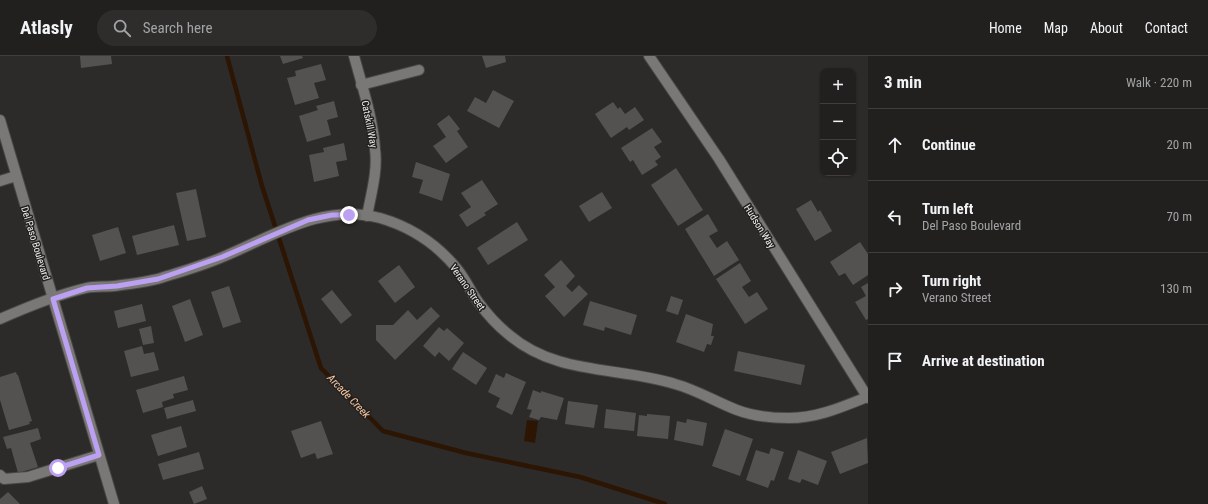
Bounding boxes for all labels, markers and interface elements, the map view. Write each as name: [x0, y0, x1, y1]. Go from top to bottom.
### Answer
search box: [97, 10, 377, 46]
text: Atlasly: [20, 16, 73, 39]
icon: search: [111, 17, 133, 39]
text: Search here: [143, 19, 212, 37]
text: Home: [989, 20, 1022, 36]
text: Map: [1044, 20, 1068, 36]
text: About: [1090, 20, 1123, 36]
text: Contact: [1145, 20, 1188, 36]
map controls: [820, 68, 856, 176]
button: +: [820, 68, 856, 104]
text: 3 min: [884, 72, 922, 92]
text: Walk · 220 m: [1126, 75, 1192, 90]
street label: Catskill Way: [360, 99, 379, 149]
button: −: [820, 104, 856, 140]
icon: ahead: [884, 134, 906, 156]
text: Continue: [922, 136, 976, 154]
text: 20 m: [1166, 137, 1192, 152]
button: locate: [820, 140, 856, 176]
text: Turn left: [922, 200, 973, 218]
street label: Hudson Way: [742, 203, 777, 250]
street label: Del Paso Boulevard: [19, 205, 52, 281]
route end: [340, 206, 358, 224]
icon: left: [884, 206, 906, 228]
text: 70 m: [1166, 209, 1192, 224]
text: Del Paso Boulevard: [922, 218, 1021, 233]
street label: Verano Street: [448, 262, 487, 312]
text: Turn right: [922, 272, 981, 290]
icon: right: [884, 278, 906, 300]
text: 130 m: [1160, 281, 1192, 296]
text: Verano Street: [922, 290, 991, 305]
icon: arrive: [884, 350, 906, 372]
text: Arrive at destination: [922, 352, 1045, 370]
water label: Arcade Creek: [324, 371, 373, 421]
route start: [49, 459, 67, 477]

